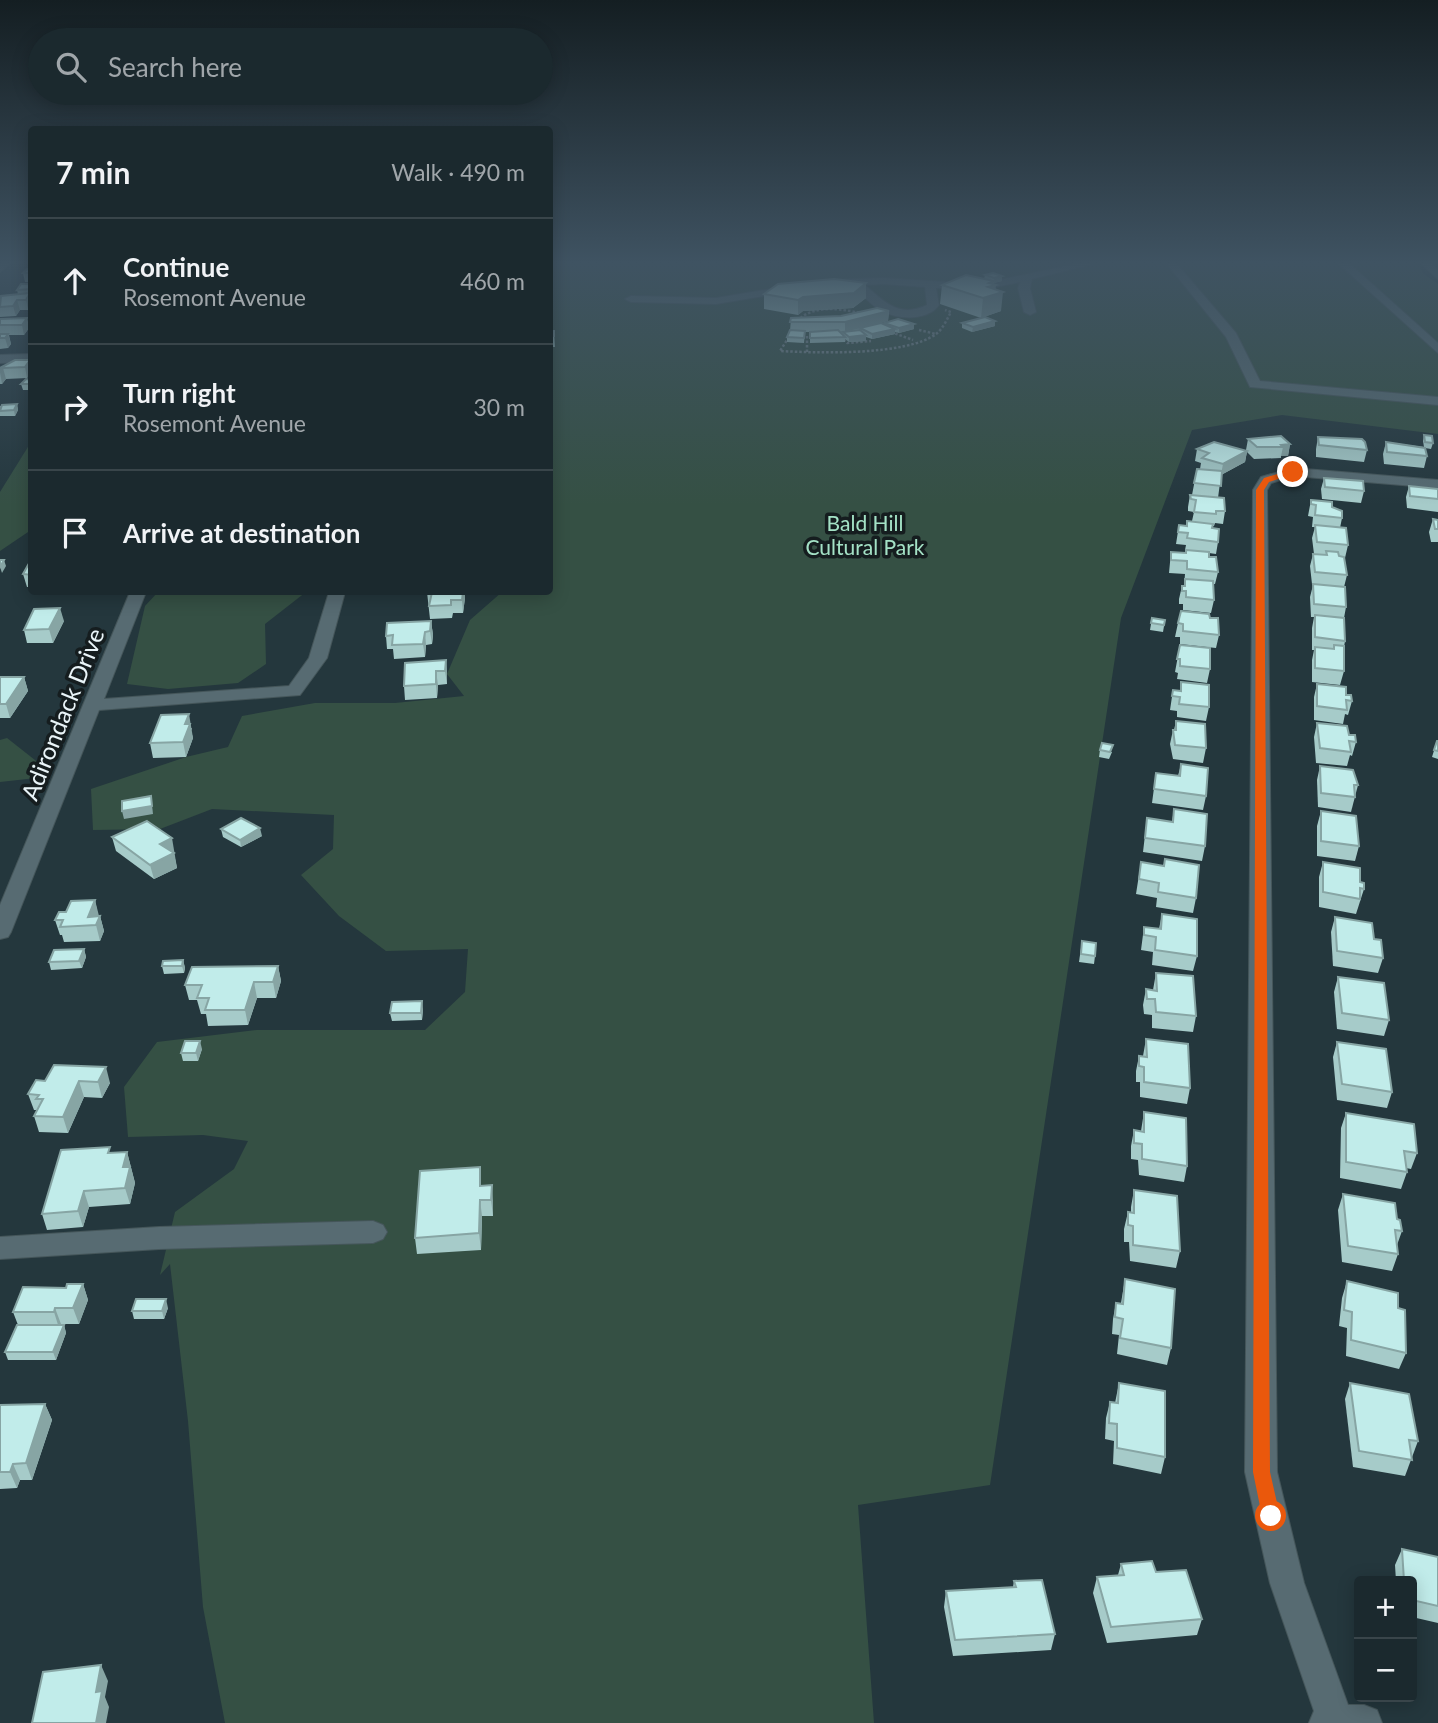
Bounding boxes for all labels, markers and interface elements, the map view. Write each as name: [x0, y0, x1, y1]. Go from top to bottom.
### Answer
search box: [28, 28, 553, 105]
icon: search: [52, 48, 90, 86]
text: Search here: [108, 51, 242, 83]
text: 7 min: [56, 154, 130, 190]
text: Walk · 490 m: [391, 158, 525, 186]
text: Continue: [123, 251, 229, 283]
icon: ahead: [56, 262, 94, 300]
text: 460 m: [460, 267, 525, 295]
text: Rosemont Avenue: [123, 283, 306, 311]
text: Turn right: [123, 377, 236, 409]
icon: right: [56, 388, 94, 426]
text: 30 m: [474, 393, 525, 421]
text: Rosemont Avenue: [123, 409, 306, 437]
route end: [1277, 456, 1308, 487]
park label: Bald Hill Cultural Park: [805, 510, 925, 559]
icon: arrive: [56, 514, 94, 552]
text: Arrive at destination: [123, 517, 360, 549]
street label: Adirondack Drive: [14, 624, 110, 804]
route start: [1255, 1500, 1286, 1531]
map controls: [1354, 1576, 1417, 1702]
button: +: [1354, 1576, 1417, 1639]
button: −: [1354, 1639, 1417, 1702]

